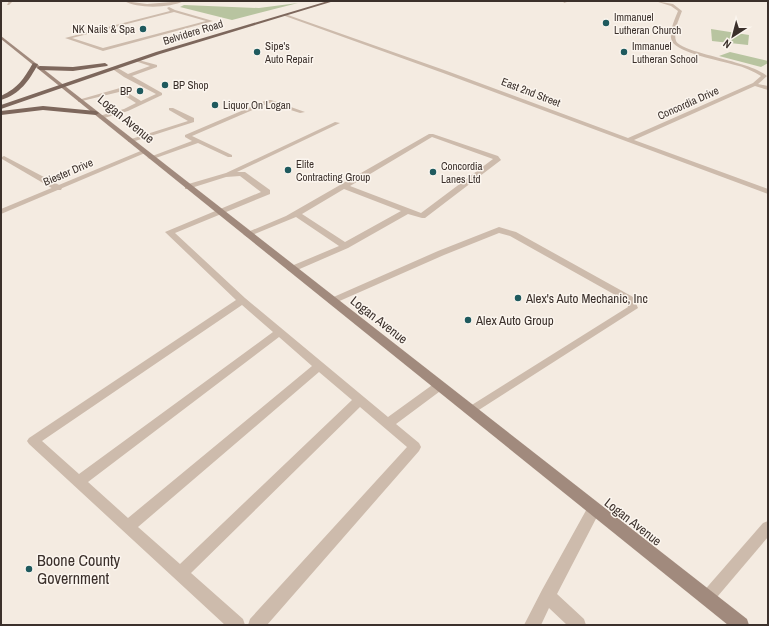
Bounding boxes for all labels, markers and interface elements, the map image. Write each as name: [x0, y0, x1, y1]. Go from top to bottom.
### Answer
place label: Immanuel Lutheran Church: [614, 10, 681, 37]
street label: Belvidere Road: [161, 16, 225, 48]
north arrow: [713, 16, 753, 56]
marker: Immanuel Lutheran Church: [601, 18, 611, 28]
place label: NK Nails & Spa: [72, 22, 135, 36]
marker: NK Nails & Spa: [138, 24, 148, 34]
text: N: [720, 37, 734, 52]
place label: Sipe's Auto Repair: [264, 39, 313, 66]
place label: Immanuel Lutheran School: [632, 39, 698, 66]
marker: Sipe's Auto Repair: [252, 47, 262, 57]
marker: Immanuel Lutheran School: [619, 47, 629, 57]
street label: East 2nd Street: [499, 74, 563, 110]
place label: BP Shop: [173, 78, 208, 92]
marker: BP Shop: [160, 80, 170, 90]
street label: Concordia Drive: [655, 83, 721, 123]
place label: BP: [120, 84, 132, 98]
marker: BP: [135, 86, 145, 96]
street label: Logan Avenue: [94, 91, 158, 147]
place label: Liquor On Logan: [223, 98, 291, 112]
marker: Liquor On Logan: [210, 100, 220, 110]
street label: Biester Drive: [41, 155, 95, 189]
place label: Elite Contracting Group: [296, 157, 370, 184]
place label: Concordia Lanes Ltd: [441, 159, 483, 186]
marker: Elite Contracting Group: [283, 165, 293, 175]
marker: Concordia Lanes Ltd: [428, 167, 438, 177]
place label: Alex's Auto Mechanic, Inc: [525, 290, 648, 307]
street label: Logan Avenue: [347, 292, 411, 348]
marker: Alex's Auto Mechanic, Inc: [513, 293, 523, 303]
place label: Alex Auto Group: [475, 312, 554, 329]
marker: Alex Auto Group: [463, 315, 473, 325]
street label: Logan Avenue: [601, 494, 665, 550]
place label: Boone County Government: [37, 549, 121, 589]
marker: Boone County Government: [24, 564, 34, 574]

